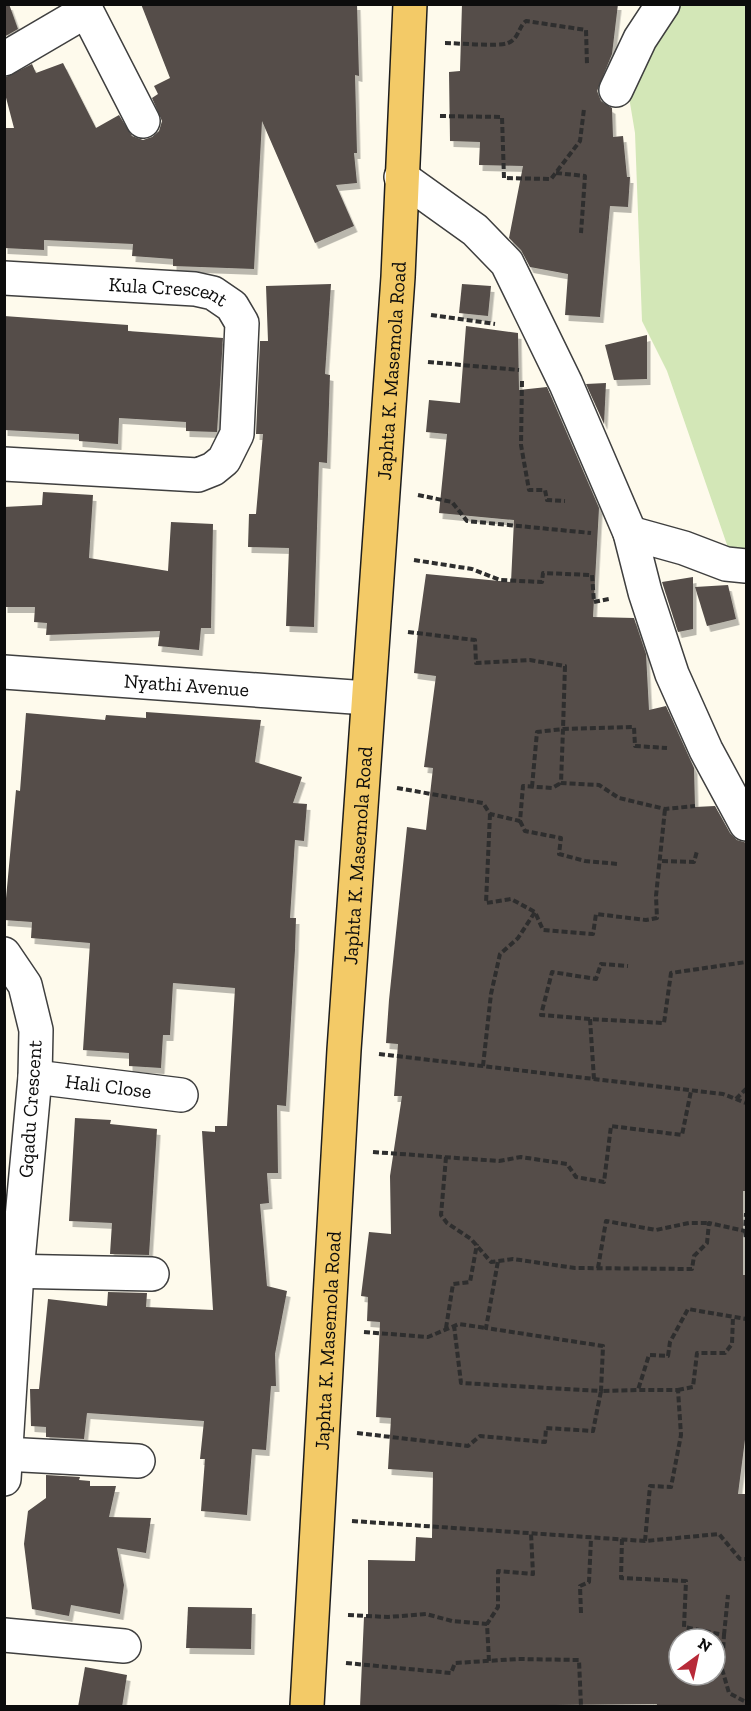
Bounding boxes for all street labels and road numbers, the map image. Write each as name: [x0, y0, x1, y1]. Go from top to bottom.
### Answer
street label: Japhta K. Masemola Road: [372, 261, 411, 481]
street label: Kula Crescent: [108, 272, 233, 312]
street label: Nyathi Avenue: [123, 669, 250, 702]
street label: Japhta K. Masemola Road: [338, 745, 377, 966]
street label: Gqadu Crescent: [13, 1039, 47, 1179]
street label: Hali Close: [64, 1069, 153, 1103]
street label: Japhta K. Masemola Road: [309, 1230, 346, 1451]

